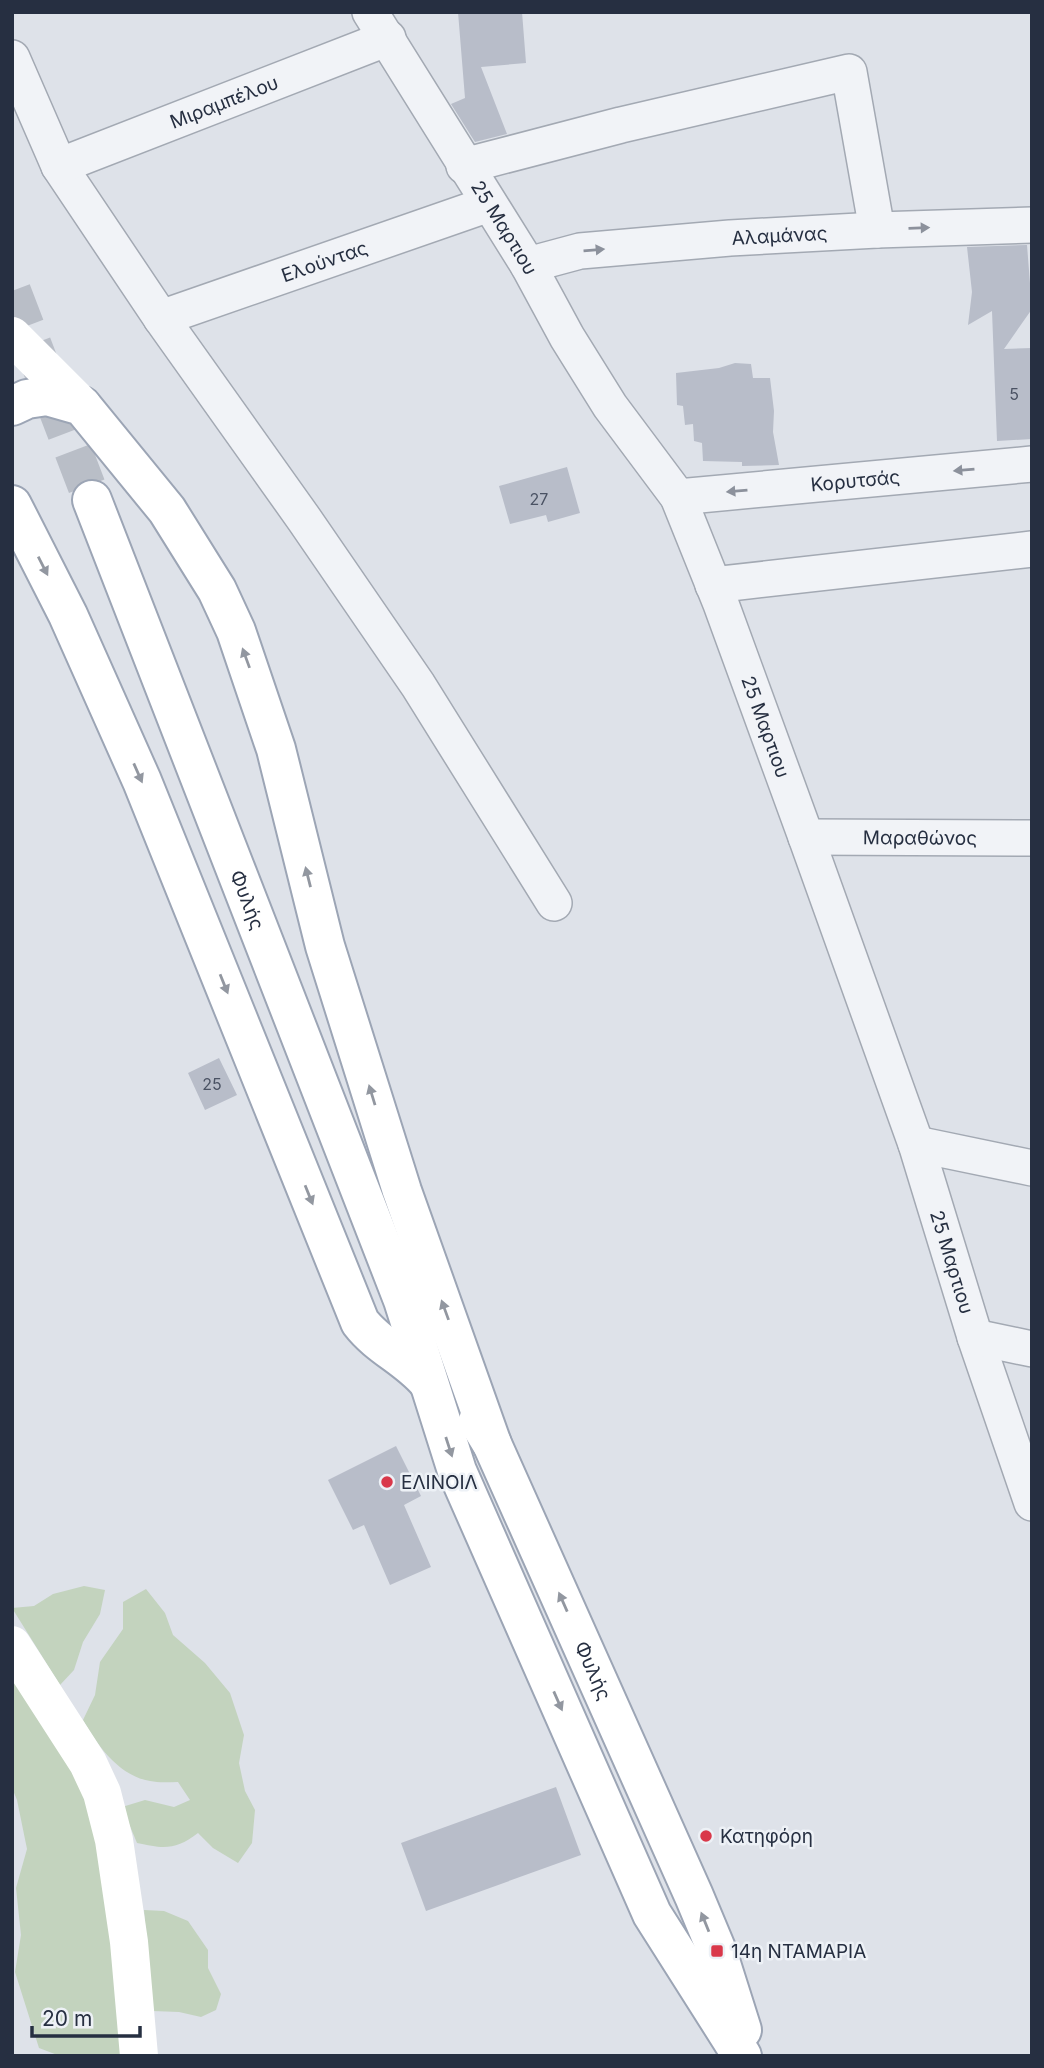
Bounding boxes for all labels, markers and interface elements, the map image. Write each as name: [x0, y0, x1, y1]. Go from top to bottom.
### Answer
street label: Μιραμπέλου: [166, 70, 281, 133]
street label: 25 Μαρτιου: [467, 176, 542, 278]
street label: Αλαμάνας: [731, 221, 828, 249]
one-way arrow: [908, 223, 930, 234]
street label: Ελούντας: [278, 236, 371, 287]
one-way arrow: [583, 244, 605, 255]
house number: 5: [1009, 384, 1019, 404]
street label: Κορυτσάς: [809, 465, 901, 496]
one-way arrow: [953, 465, 975, 476]
one-way arrow: [726, 486, 748, 497]
house number: 27: [530, 489, 548, 509]
one-way arrow: [38, 556, 49, 576]
one-way arrow: [240, 647, 251, 668]
street label: 25 Μαρτιου: [737, 673, 795, 781]
one-way arrow: [132, 763, 144, 783]
street label: Μαραθώνος: [863, 826, 977, 849]
one-way arrow: [302, 865, 313, 887]
street label: Φυλής: [225, 867, 269, 933]
one-way arrow: [218, 973, 229, 994]
house number: 25: [202, 1074, 222, 1094]
one-way arrow: [366, 1084, 377, 1105]
one-way arrow: [303, 1184, 314, 1205]
street label: 25 Μαρτιου: [926, 1208, 979, 1316]
one-way arrow: [439, 1300, 450, 1321]
one-way arrow: [445, 1437, 455, 1458]
place label: ΕΛΙΝΟΙΛ: [401, 1471, 478, 1494]
marker: ΕΛΙΝΟΙΛ: [379, 1474, 395, 1490]
one-way arrow: [557, 1592, 569, 1612]
street label: Φυλής: [570, 1637, 616, 1703]
one-way arrow: [552, 1691, 564, 1711]
place label: Κατηφόρη: [720, 1825, 813, 1848]
marker: Κατηφόρη: [698, 1828, 714, 1844]
one-way arrow: [699, 1911, 710, 1932]
place label: 14η ΝΤΑΜΑΡΙΑ: [731, 1940, 866, 1963]
marker: 14η ΝΤΑΜΑΡΙΑ: [709, 1943, 725, 1959]
scale bar: [32, 1994, 140, 2038]
text: 20 m: [42, 2006, 92, 2031]

